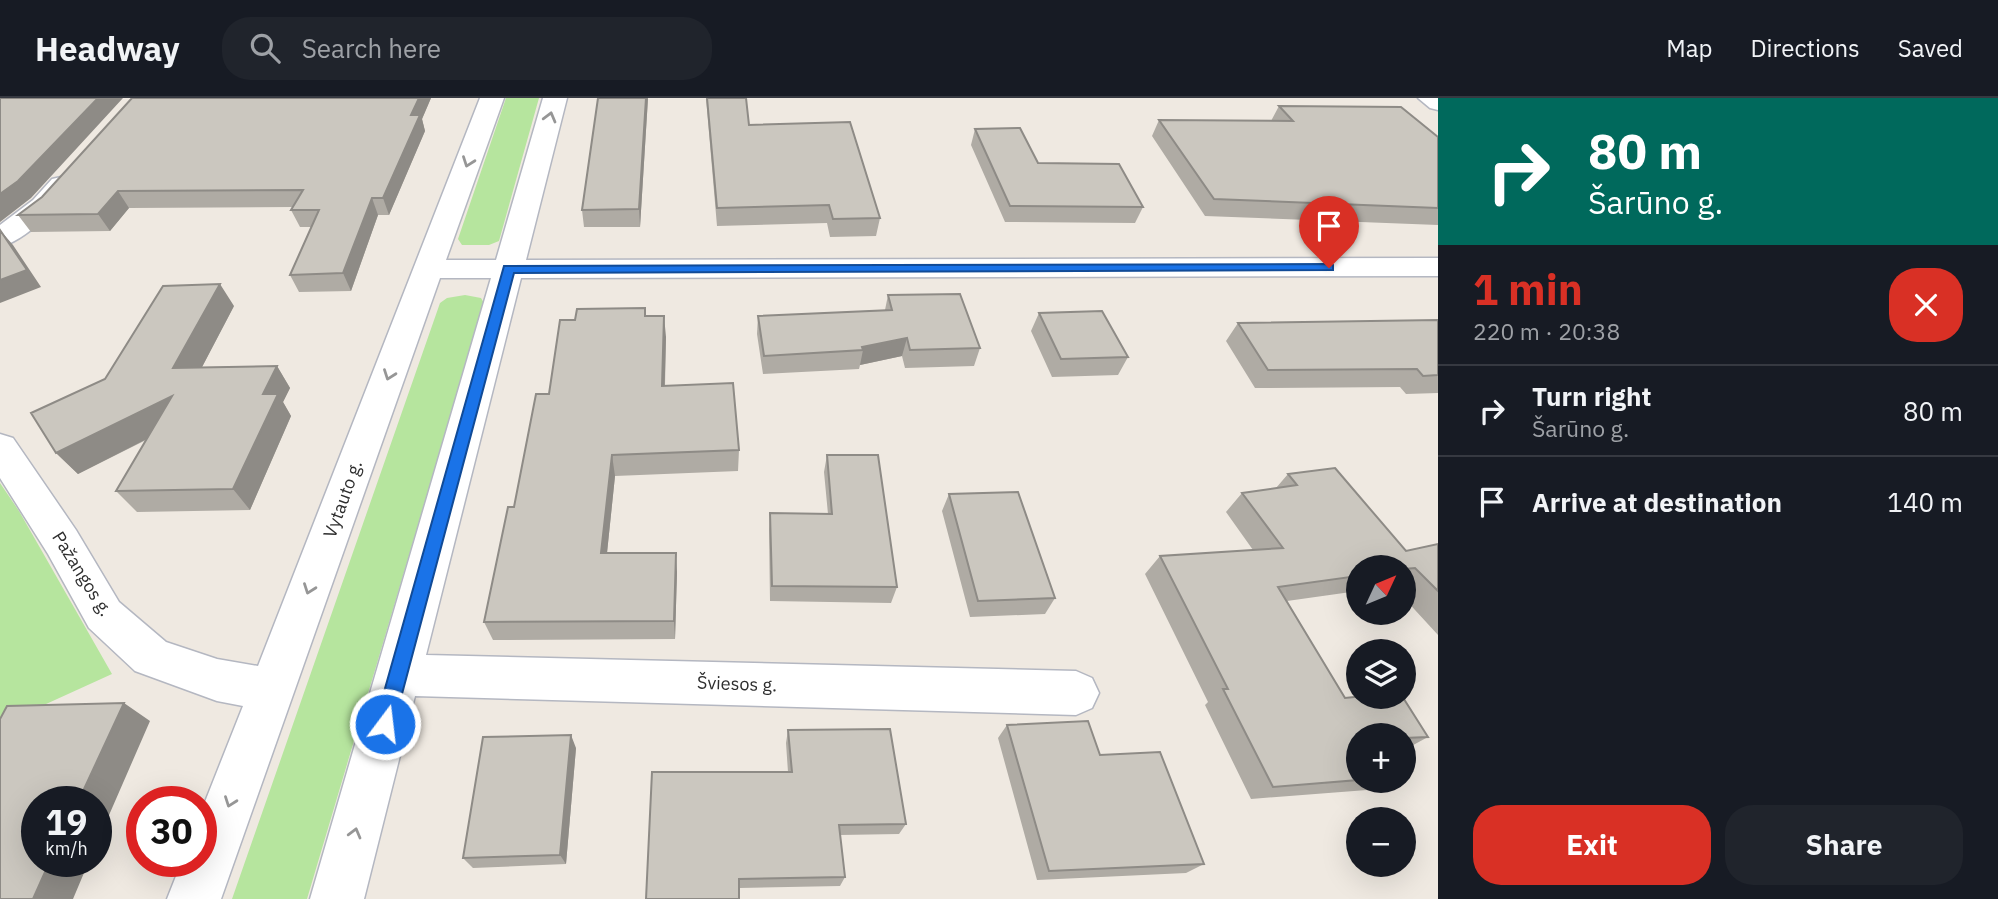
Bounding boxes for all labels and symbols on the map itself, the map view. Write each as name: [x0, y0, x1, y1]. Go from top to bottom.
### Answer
one-way arrow: [542, 111, 556, 123]
one-way arrow: [462, 155, 476, 168]
pin: [1299, 196, 1359, 268]
one-way arrow: [383, 369, 397, 381]
street label: Vytauto g.: [318, 457, 367, 541]
street label: Pažangos g.: [47, 527, 118, 620]
north arrow: [1346, 555, 1416, 625]
one-way arrow: [304, 582, 318, 594]
street label: Šviesos g.: [697, 670, 778, 696]
position arrow: [348, 687, 422, 761]
speed limit sign: 30: [126, 786, 217, 877]
one-way arrow: [224, 795, 238, 807]
one-way arrow: [347, 827, 361, 839]

